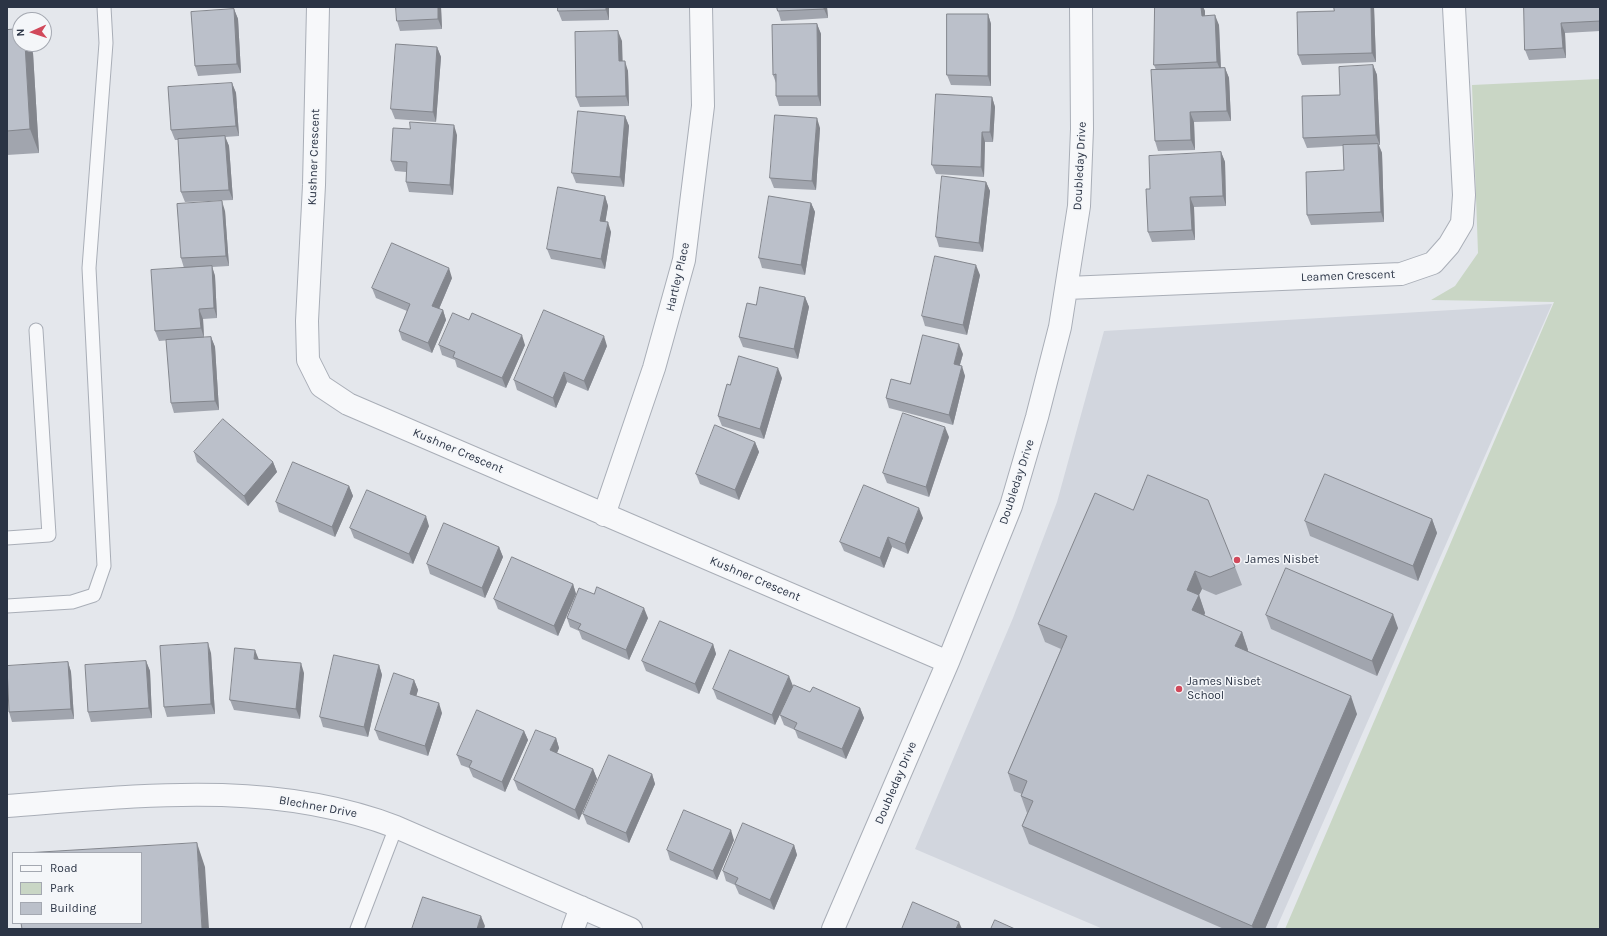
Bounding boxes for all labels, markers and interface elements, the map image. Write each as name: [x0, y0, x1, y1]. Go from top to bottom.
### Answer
north arrow: [12, 12, 52, 52]
text: N: [14, 28, 27, 37]
street label: Kushner Crescent: [305, 108, 323, 206]
street label: Doubleday Drive: [1070, 121, 1090, 211]
street label: Hartley Place: [663, 241, 693, 313]
street label: Leamen Crescent: [1301, 267, 1395, 285]
street label: Kushner Crescent: [411, 425, 505, 477]
street label: Doubleday Drive: [996, 438, 1038, 526]
street label: Kushner Crescent: [708, 553, 802, 605]
place label: James Nisbet: [1245, 553, 1319, 567]
marker: James Nisbet: [1232, 555, 1242, 565]
place label: James Nisbet School: [1187, 675, 1261, 703]
marker: James Nisbet School: [1174, 684, 1184, 694]
street label: Doubleday Drive: [872, 739, 920, 827]
street label: Blechner Drive: [278, 793, 358, 821]
legend: [12, 852, 142, 924]
text: Road: [50, 861, 78, 875]
text: Park: [50, 881, 74, 895]
text: Building: [50, 901, 96, 915]

